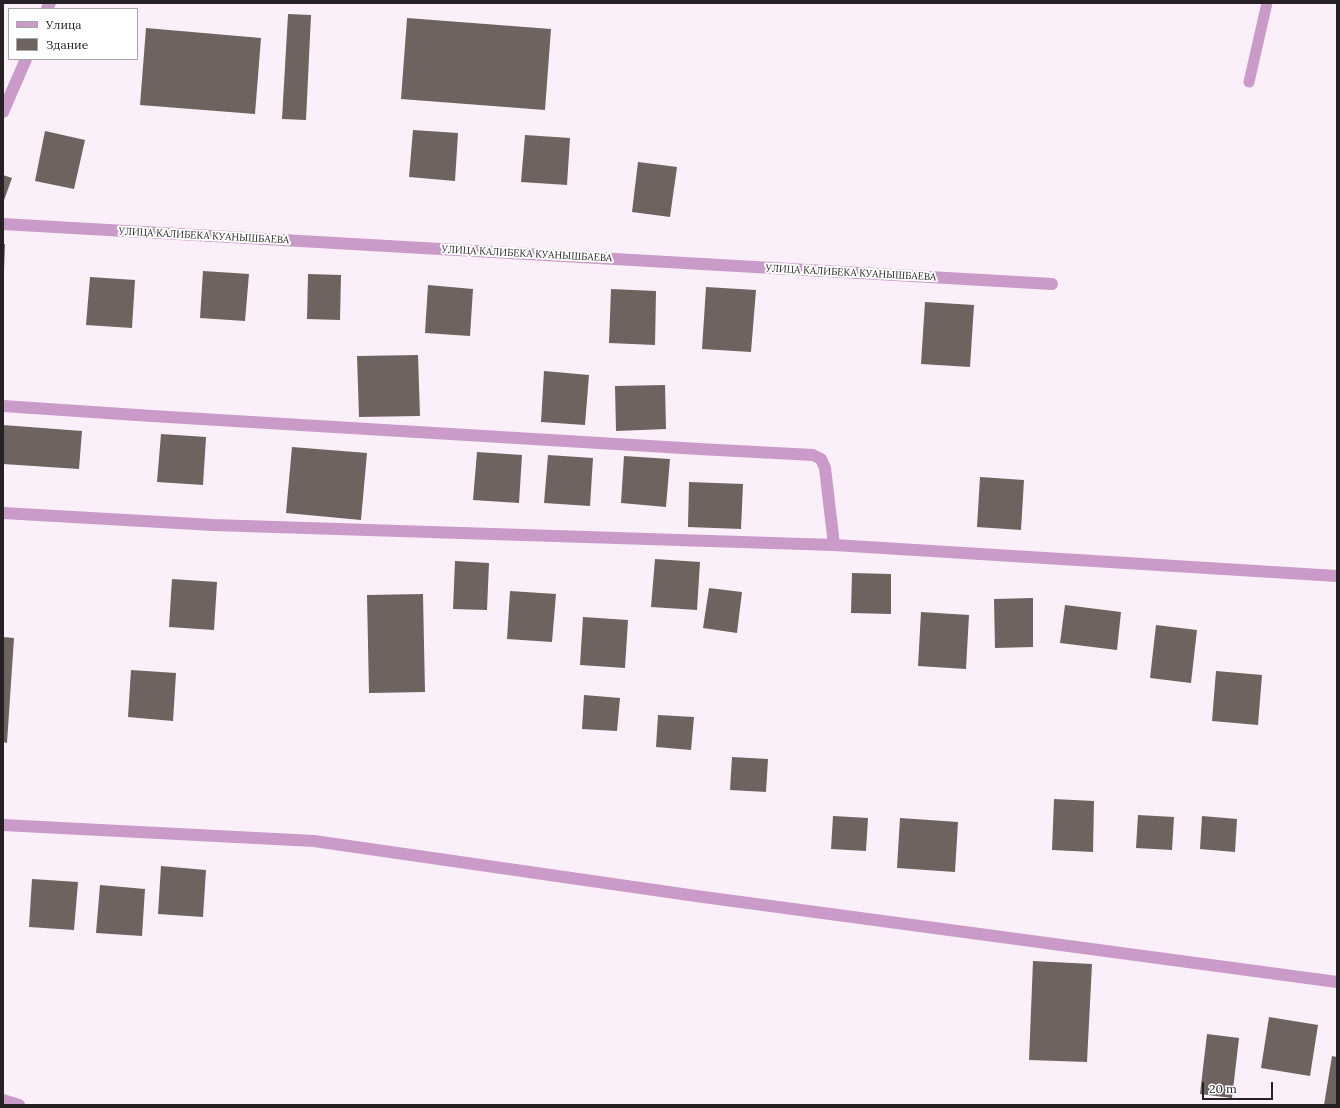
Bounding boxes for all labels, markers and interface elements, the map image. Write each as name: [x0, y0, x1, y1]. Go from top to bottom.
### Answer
legend: [8, 8, 138, 60]
text: Улица: [46, 17, 82, 32]
text: Здание: [46, 37, 88, 52]
street label: УЛИЦА КАЛИБЕКА КУАНЫШБАЕВА: [118, 226, 290, 246]
street label: УЛИЦА КАЛИБЕКА КУАНЫШБАЕВА: [441, 244, 613, 264]
street label: УЛИЦА КАЛИБЕКА КУАНЫШБАЕВА: [765, 263, 937, 283]
scale bar: [1204, 1074, 1275, 1100]
text: 20 m: [1209, 1081, 1237, 1096]

